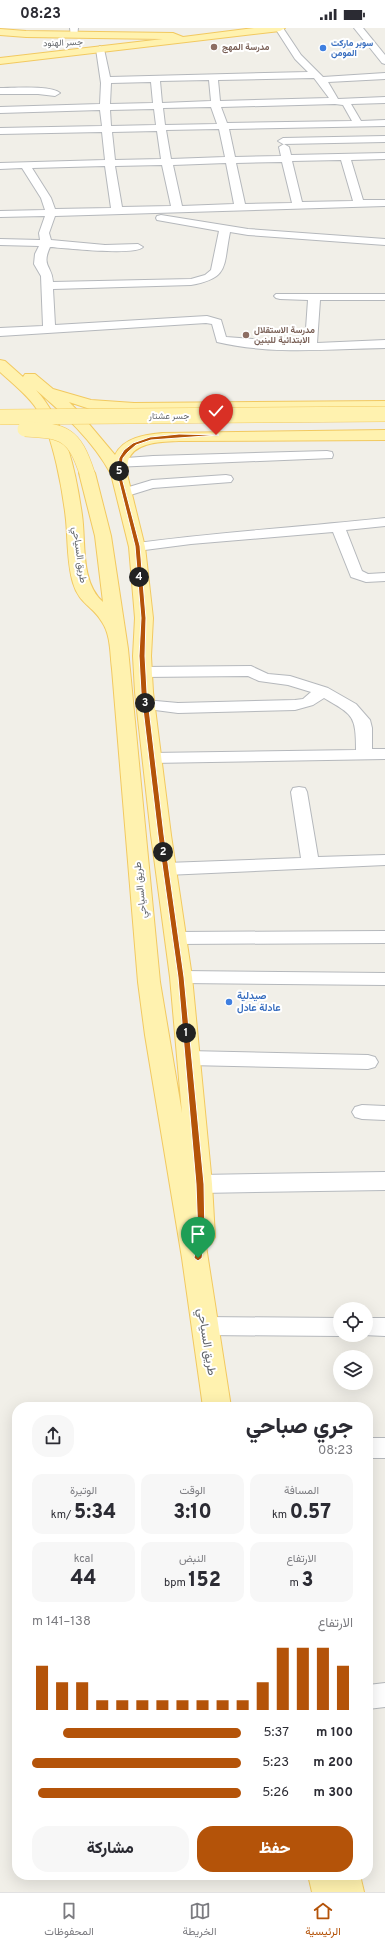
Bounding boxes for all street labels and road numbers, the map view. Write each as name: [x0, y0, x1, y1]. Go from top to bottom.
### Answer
street label: جسر الهنود: [43, 37, 83, 49]
street label: جسر عشتار: [148, 411, 189, 422]
street label: طريق السياحي: [68, 526, 89, 585]
street label: طريق السياحي: [132, 861, 151, 919]
street label: طريق السياحي: [192, 1307, 219, 1377]

